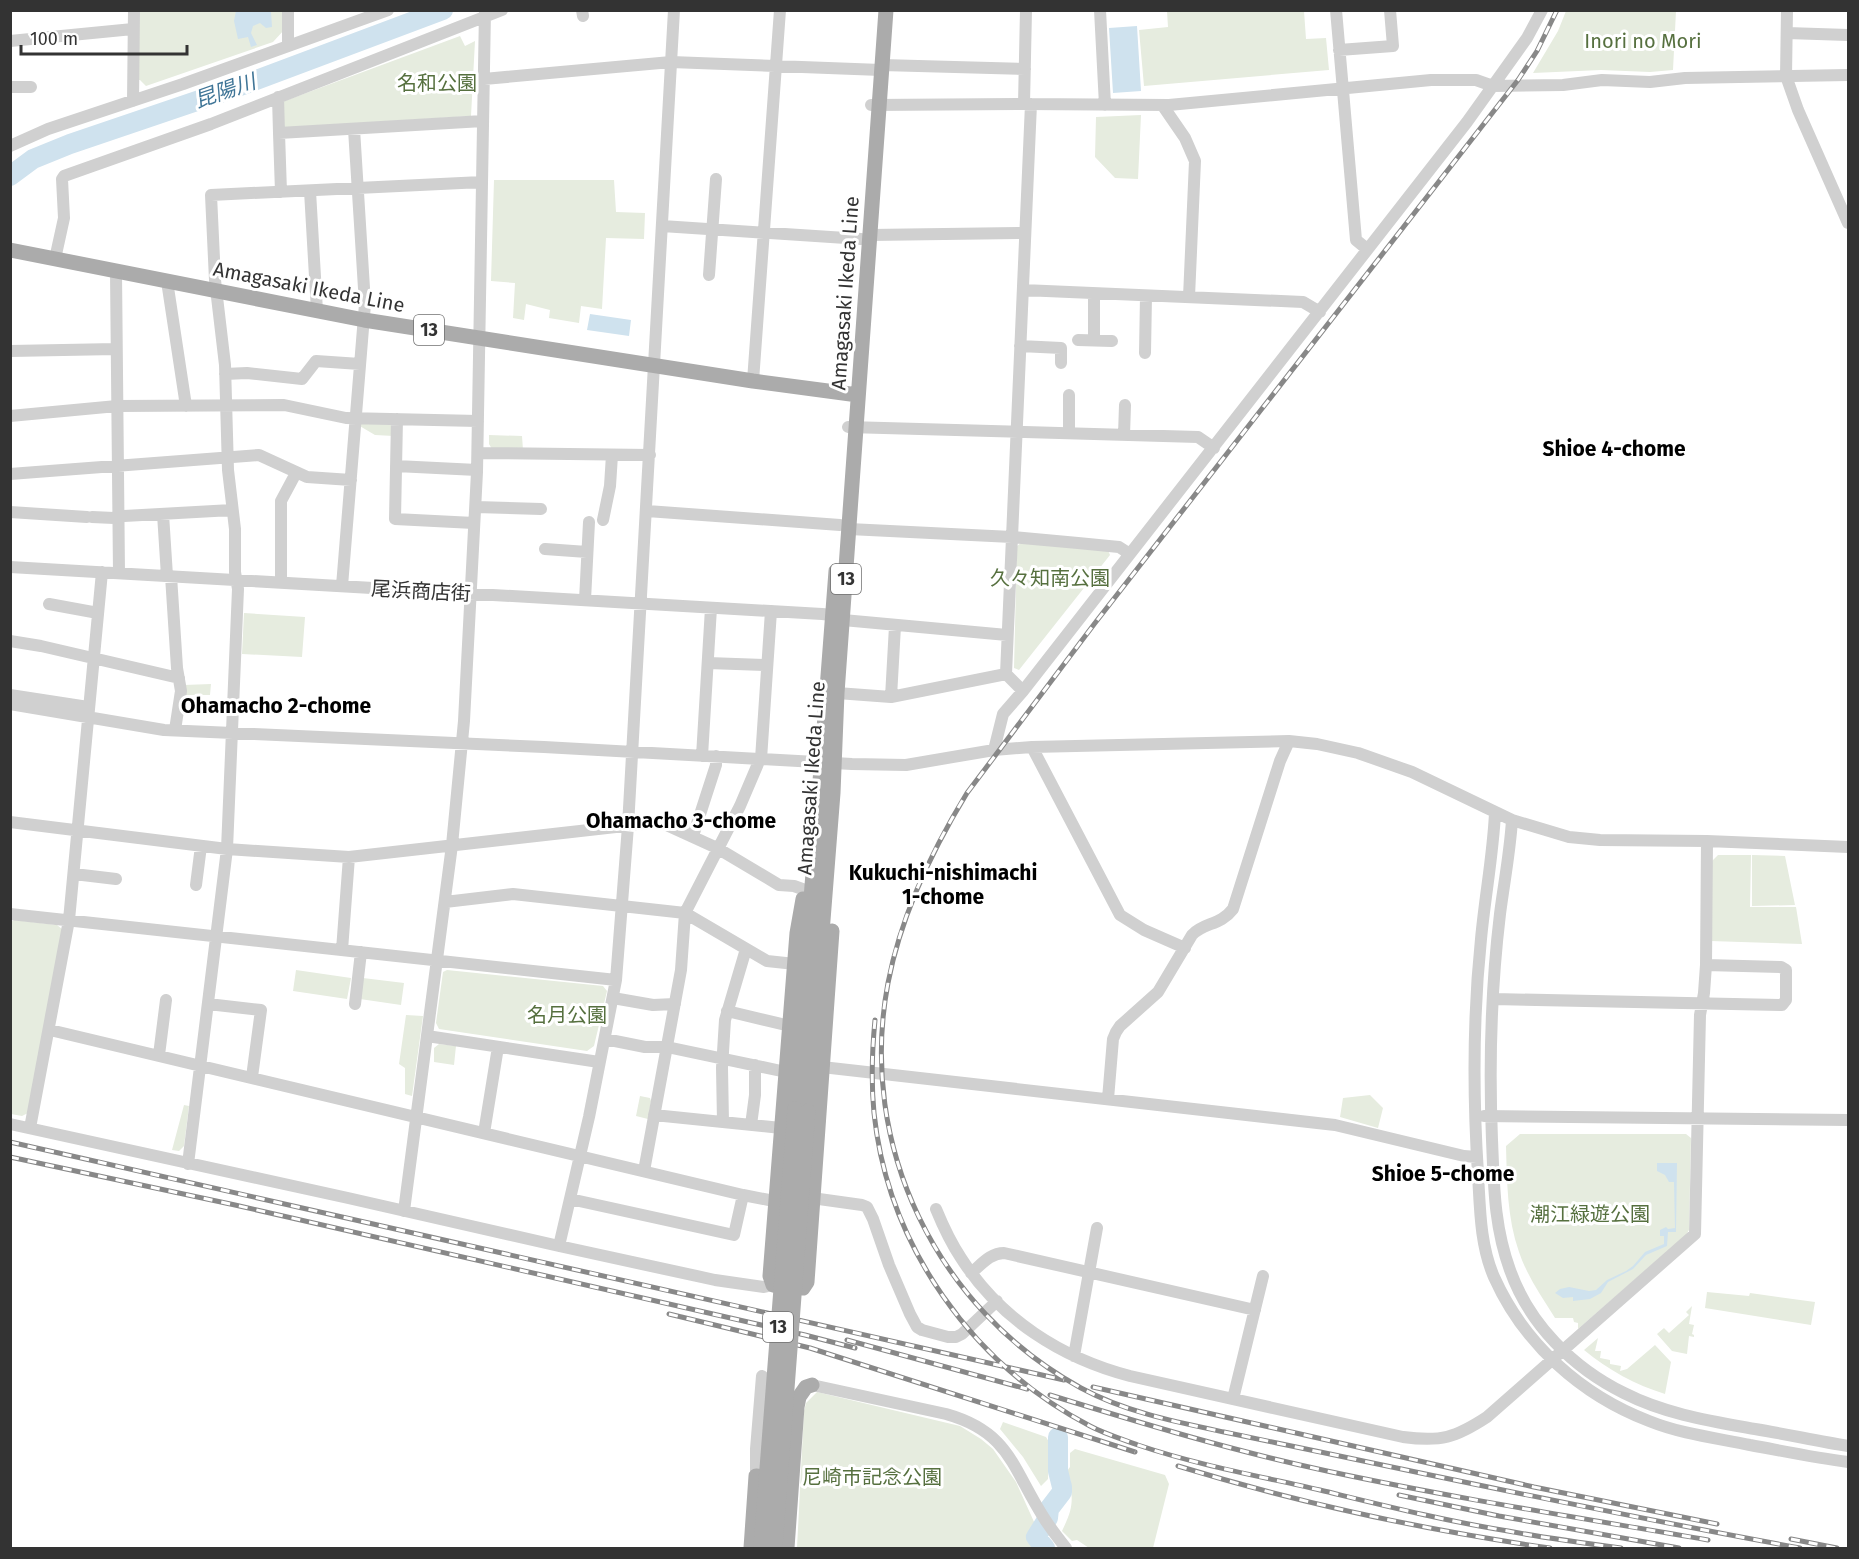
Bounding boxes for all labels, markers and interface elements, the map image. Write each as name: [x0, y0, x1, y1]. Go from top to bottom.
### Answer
scale bar: [21, 18, 188, 56]
text: 100 m: [30, 28, 78, 50]
park label: Inori no Mori: [1584, 29, 1702, 53]
water label: 昆陽川: [191, 68, 261, 114]
park label: 名和公園: [397, 71, 477, 95]
street label: Amagasaki Ikeda Line: [826, 195, 864, 391]
street label: Amagasaki Ikeda Line: [211, 257, 407, 317]
road number: 13: [414, 315, 444, 345]
district label: Shioe 4-chome: [1542, 436, 1686, 462]
road number: 13: [831, 564, 861, 594]
park label: 久々知南公園: [990, 566, 1110, 590]
street label: 尾浜商店街: [370, 576, 472, 606]
street label: Amagasaki Ikeda Line: [792, 680, 830, 876]
district label: Ohamacho 2-chome: [181, 693, 371, 719]
district label: Ohamacho 3-chome: [586, 808, 776, 834]
district label: Kukuchi-nishimachi 1-chome: [849, 860, 1037, 910]
park label: 名月公園: [527, 1003, 607, 1027]
district label: Shioe 5-chome: [1372, 1161, 1515, 1187]
park label: 潮江緑遊公園: [1530, 1202, 1650, 1226]
road number: 13: [763, 1312, 793, 1342]
park label: 尼崎市記念公園: [802, 1465, 942, 1489]

